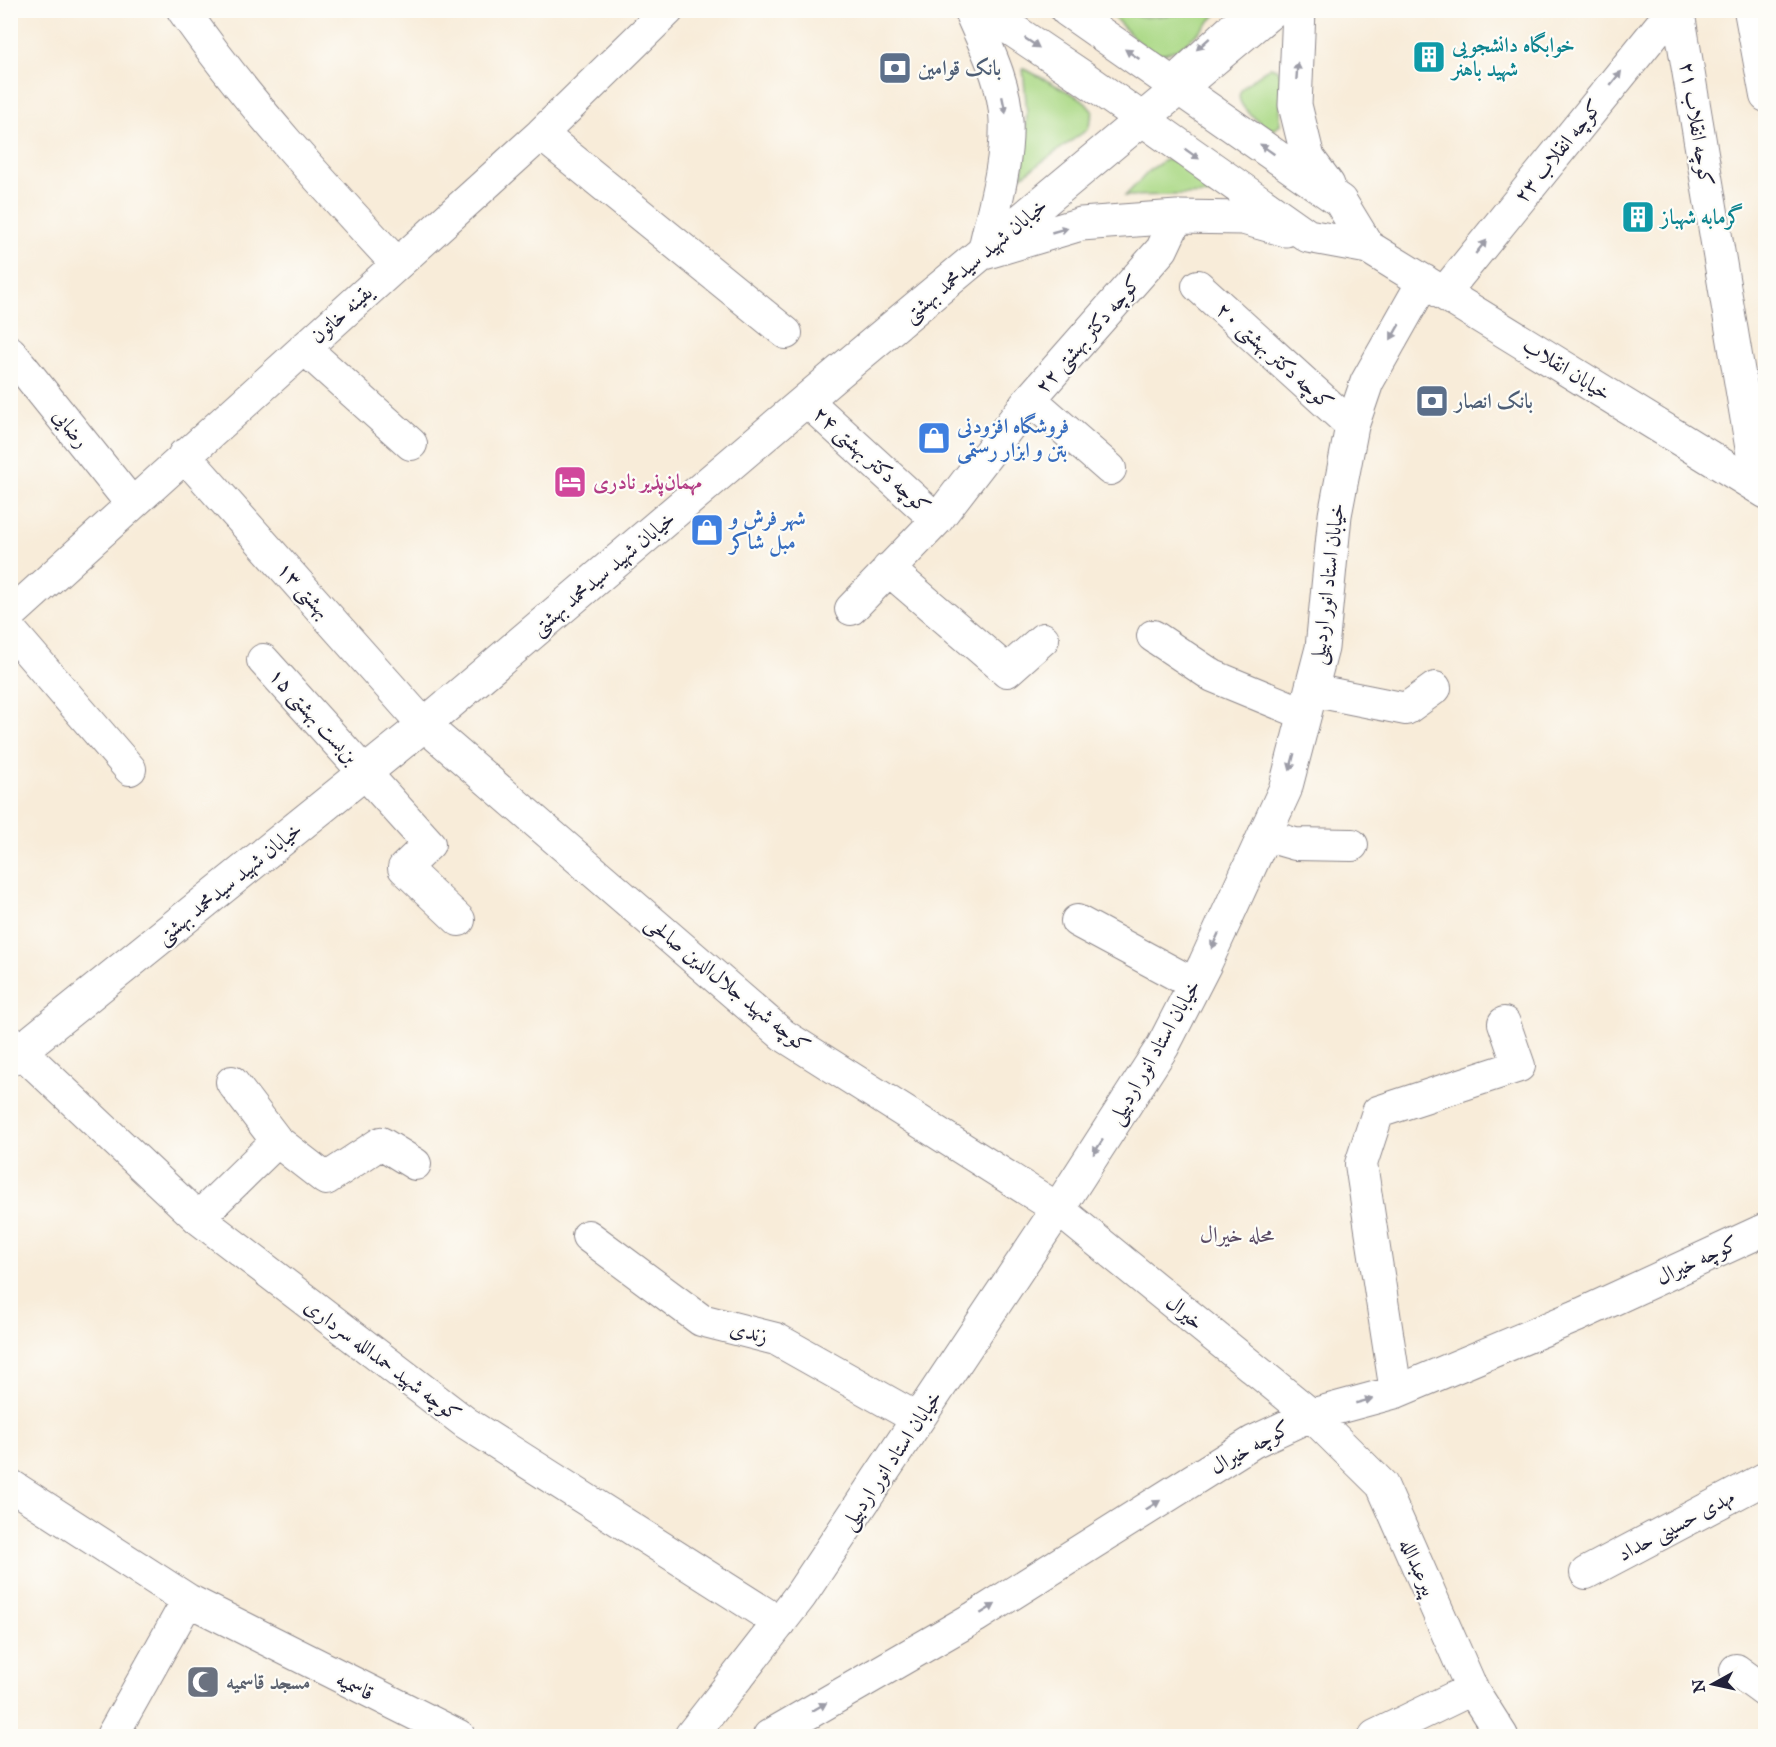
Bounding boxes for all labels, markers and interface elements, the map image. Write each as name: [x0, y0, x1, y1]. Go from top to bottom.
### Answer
place label: خوابگاه دانشجویی شهید باهنر: [1450, 31, 1575, 83]
one-way arrow: [1023, 37, 1039, 49]
one-way arrow: [1196, 37, 1211, 50]
building icon: خوابگاه دانشجویی شهید باهنر: [1411, 39, 1447, 75]
one-way arrow: [1124, 49, 1140, 60]
bank icon: بانک قوامین: [877, 50, 913, 86]
place label: بانک قوامین: [918, 55, 1001, 81]
street label: کوچه انقلاب ۲۱: [1673, 60, 1720, 188]
one-way arrow: [1293, 61, 1302, 80]
one-way arrow: [1609, 71, 1621, 86]
street label: کوچه انقلاب ۲۳: [1508, 94, 1608, 209]
one-way arrow: [999, 96, 1009, 114]
one-way arrow: [1260, 144, 1275, 156]
one-way arrow: [1184, 148, 1200, 160]
street label: خیابان شهید سیدمحمد بهشتی: [898, 192, 1054, 330]
building icon: گرمابه شهباز: [1620, 199, 1656, 235]
place label: گرمابه شهباز: [1659, 203, 1743, 231]
one-way arrow: [1051, 225, 1069, 234]
one-way arrow: [1474, 239, 1487, 255]
street label: کوچه دکتر بهشتی ۲۲: [1029, 269, 1148, 400]
street label: یقینه خاتون: [304, 278, 378, 349]
street label: کوچه دکتر بهشتی ۲۰: [1210, 296, 1339, 417]
one-way arrow: [1390, 323, 1400, 340]
street label: خیابان انقلاب: [1518, 332, 1616, 406]
bank icon: بانک انصار: [1414, 383, 1450, 419]
place label: بانک انصار: [1453, 388, 1533, 414]
street label: کوچه دکتر بهشتی ۲۴: [807, 400, 936, 521]
street label: رضایی: [47, 403, 95, 454]
place label: فروشگاه افزودنی بتن و ابزار رستمی: [956, 412, 1069, 464]
shop icon: فروشگاه افزودنی بتن و ابزار رستمی: [916, 420, 952, 456]
hotel icon: مهمان‌پذیر نادری: [552, 464, 588, 500]
place label: مهمان‌پذیر نادری: [593, 469, 702, 497]
street label: خیابان استاد انور اردبیلی: [1304, 501, 1353, 667]
street label: خیابان شهید سیدمحمد بهشتی: [526, 505, 682, 643]
place label: شهر فرش و مبل شاکر: [728, 505, 806, 557]
shop icon: شهر فرش و مبل شاکر: [689, 512, 725, 548]
street label: بهشتی ۱۳: [270, 556, 336, 625]
street label: بن‌بست بهشتی ۱۵: [262, 662, 364, 771]
one-way arrow: [1287, 753, 1297, 772]
street label: خیابان شهید سیدمحمد بهشتی: [151, 816, 309, 951]
street label: کوچه شهید جلال‌الدین صالحی: [640, 909, 816, 1059]
one-way arrow: [1211, 933, 1220, 950]
street label: خیابان استاد انور اردبیلی: [1102, 975, 1209, 1131]
one-way arrow: [1093, 1139, 1104, 1155]
district label: محله خیرال: [1200, 1221, 1275, 1248]
street label: کوچه خیرال: [1652, 1230, 1743, 1291]
street label: خیرال: [1161, 1289, 1209, 1335]
street label: کوچه شهید حمدالله سرداری: [299, 1293, 467, 1428]
street label: زندی: [727, 1315, 771, 1349]
street label: خیابان استاد انور اردبیلی: [835, 1385, 950, 1537]
one-way arrow: [1355, 1395, 1373, 1405]
street label: کوچه خیرال: [1205, 1414, 1295, 1481]
street label: مهدی حسینی حداد: [1613, 1483, 1740, 1568]
one-way arrow: [1145, 1500, 1161, 1511]
street label: پیرعبدالله: [1392, 1534, 1443, 1602]
one-way arrow: [980, 1604, 996, 1615]
north arrow: [1683, 1654, 1743, 1714]
mosque icon: مسجد قاسمیه: [185, 1664, 221, 1700]
street label: قاسمیه: [332, 1666, 378, 1706]
place label: مسجد قاسمیه: [226, 1669, 310, 1695]
text: N: [1688, 1678, 1709, 1694]
one-way arrow: [811, 1703, 828, 1713]

